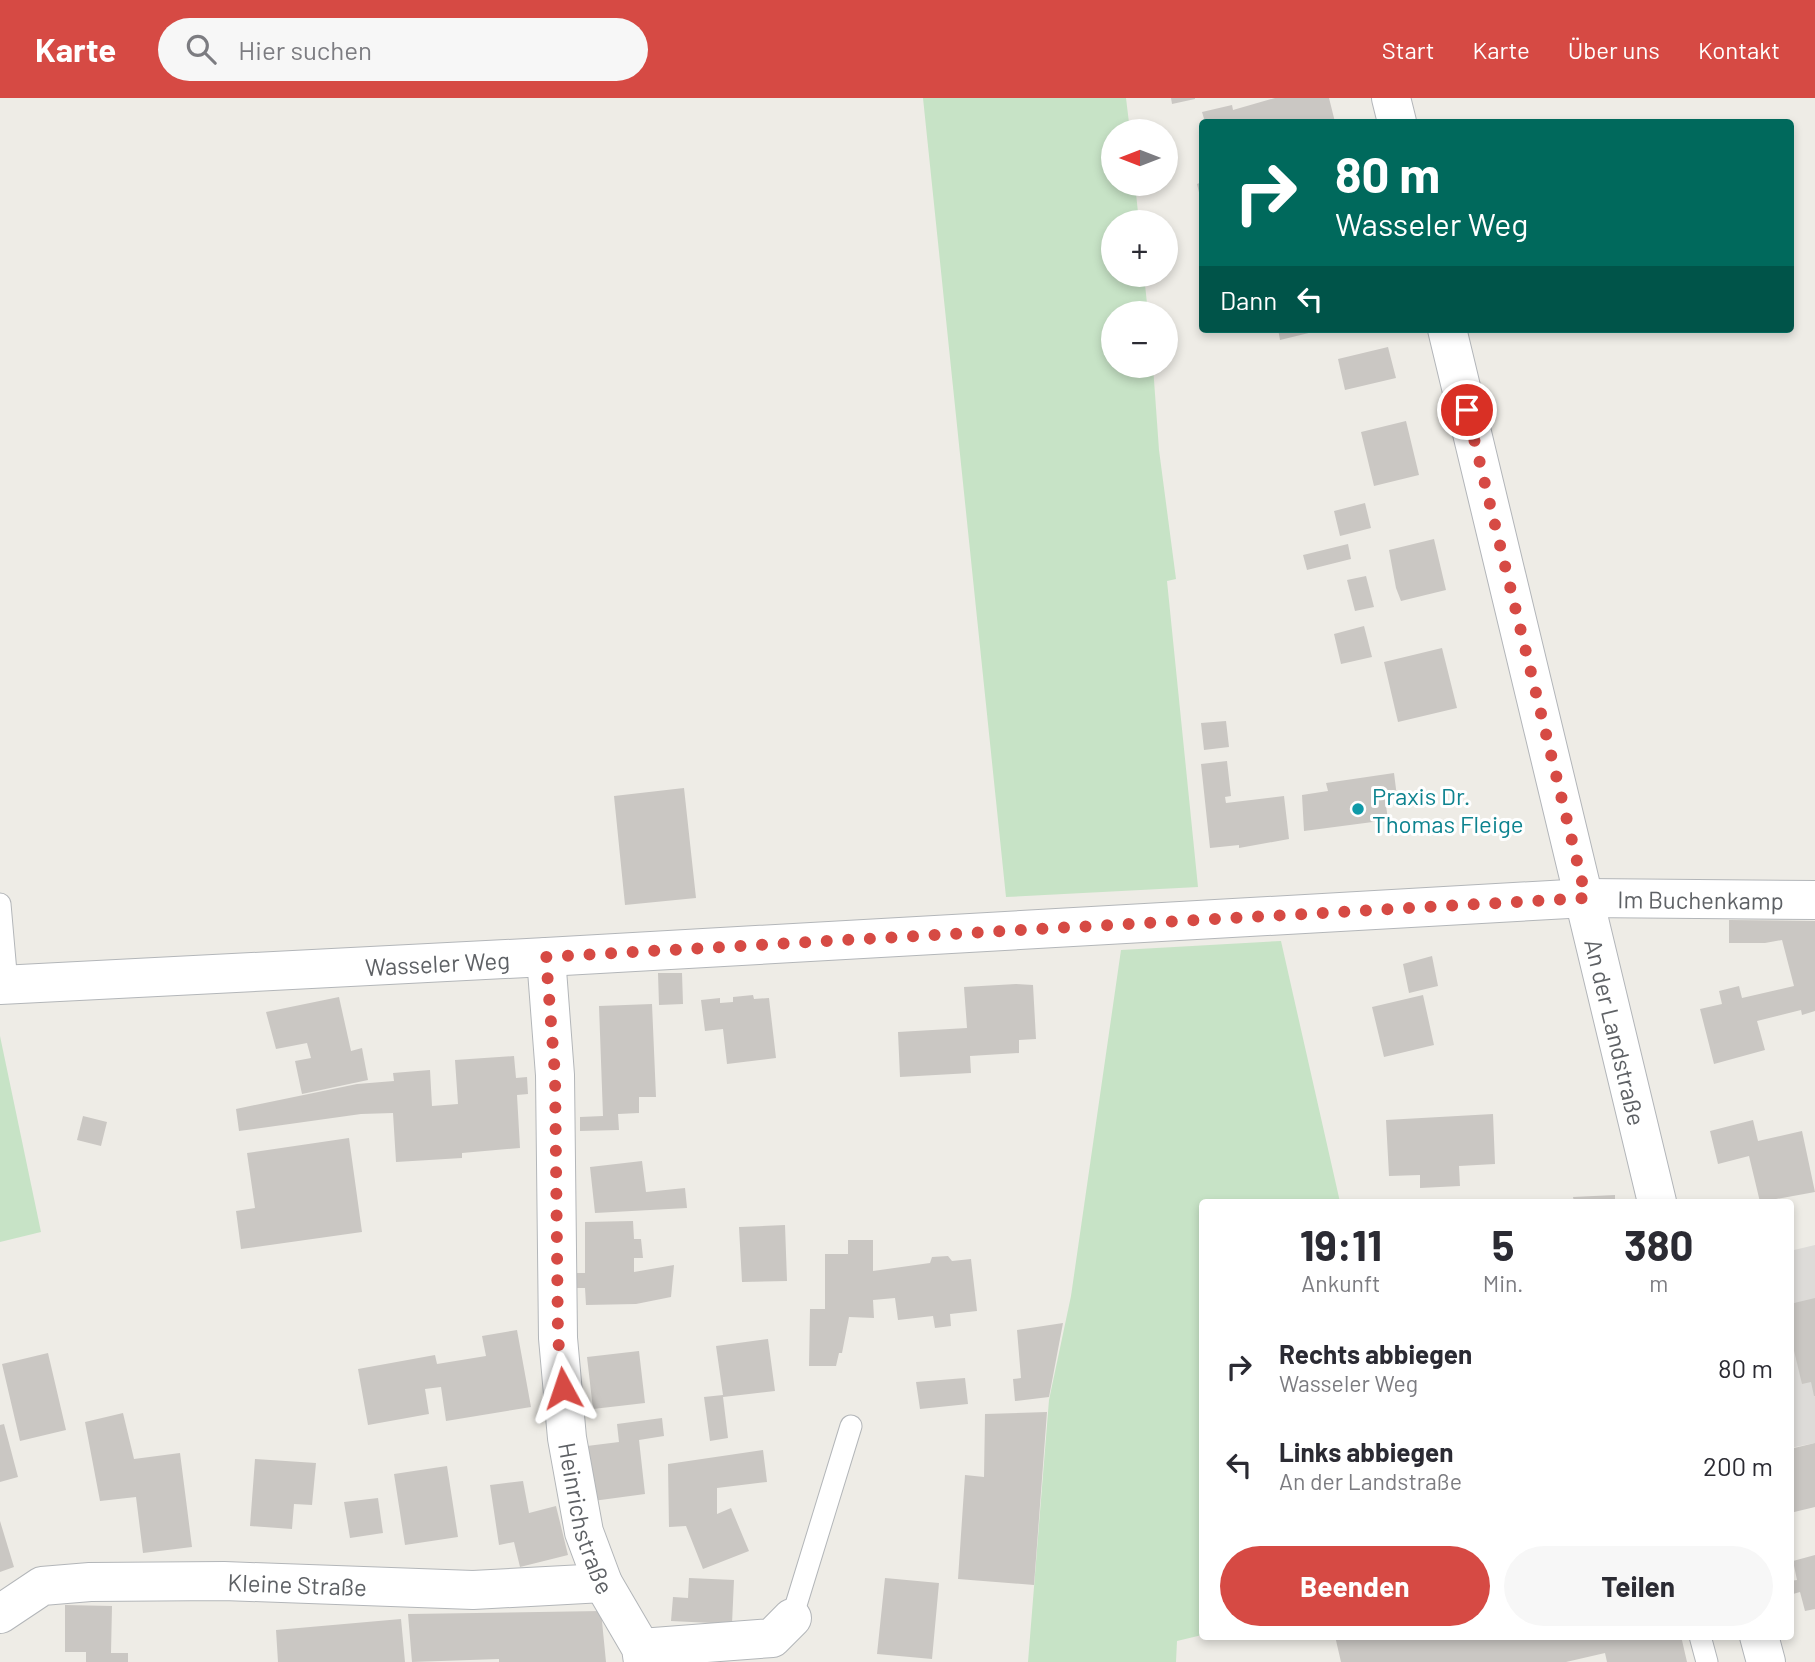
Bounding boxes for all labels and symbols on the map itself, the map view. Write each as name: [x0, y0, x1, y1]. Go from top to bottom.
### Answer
north arrow: [1101, 119, 1178, 196]
pin: [1437, 380, 1497, 440]
place label: Praxis Dr. Thomas Fleige: [1372, 781, 1524, 838]
marker: Praxis Dr. Thomas Fleige: [1350, 801, 1366, 817]
street label: Im Buchenkamp: [1617, 884, 1784, 914]
street label: An der Landstraße: [1580, 936, 1653, 1128]
street label: Wasseler Weg: [364, 944, 511, 981]
position arrow: [526, 1351, 600, 1425]
street label: Heinrichstraße: [554, 1440, 621, 1599]
street label: Kleine Straße: [227, 1567, 368, 1601]

